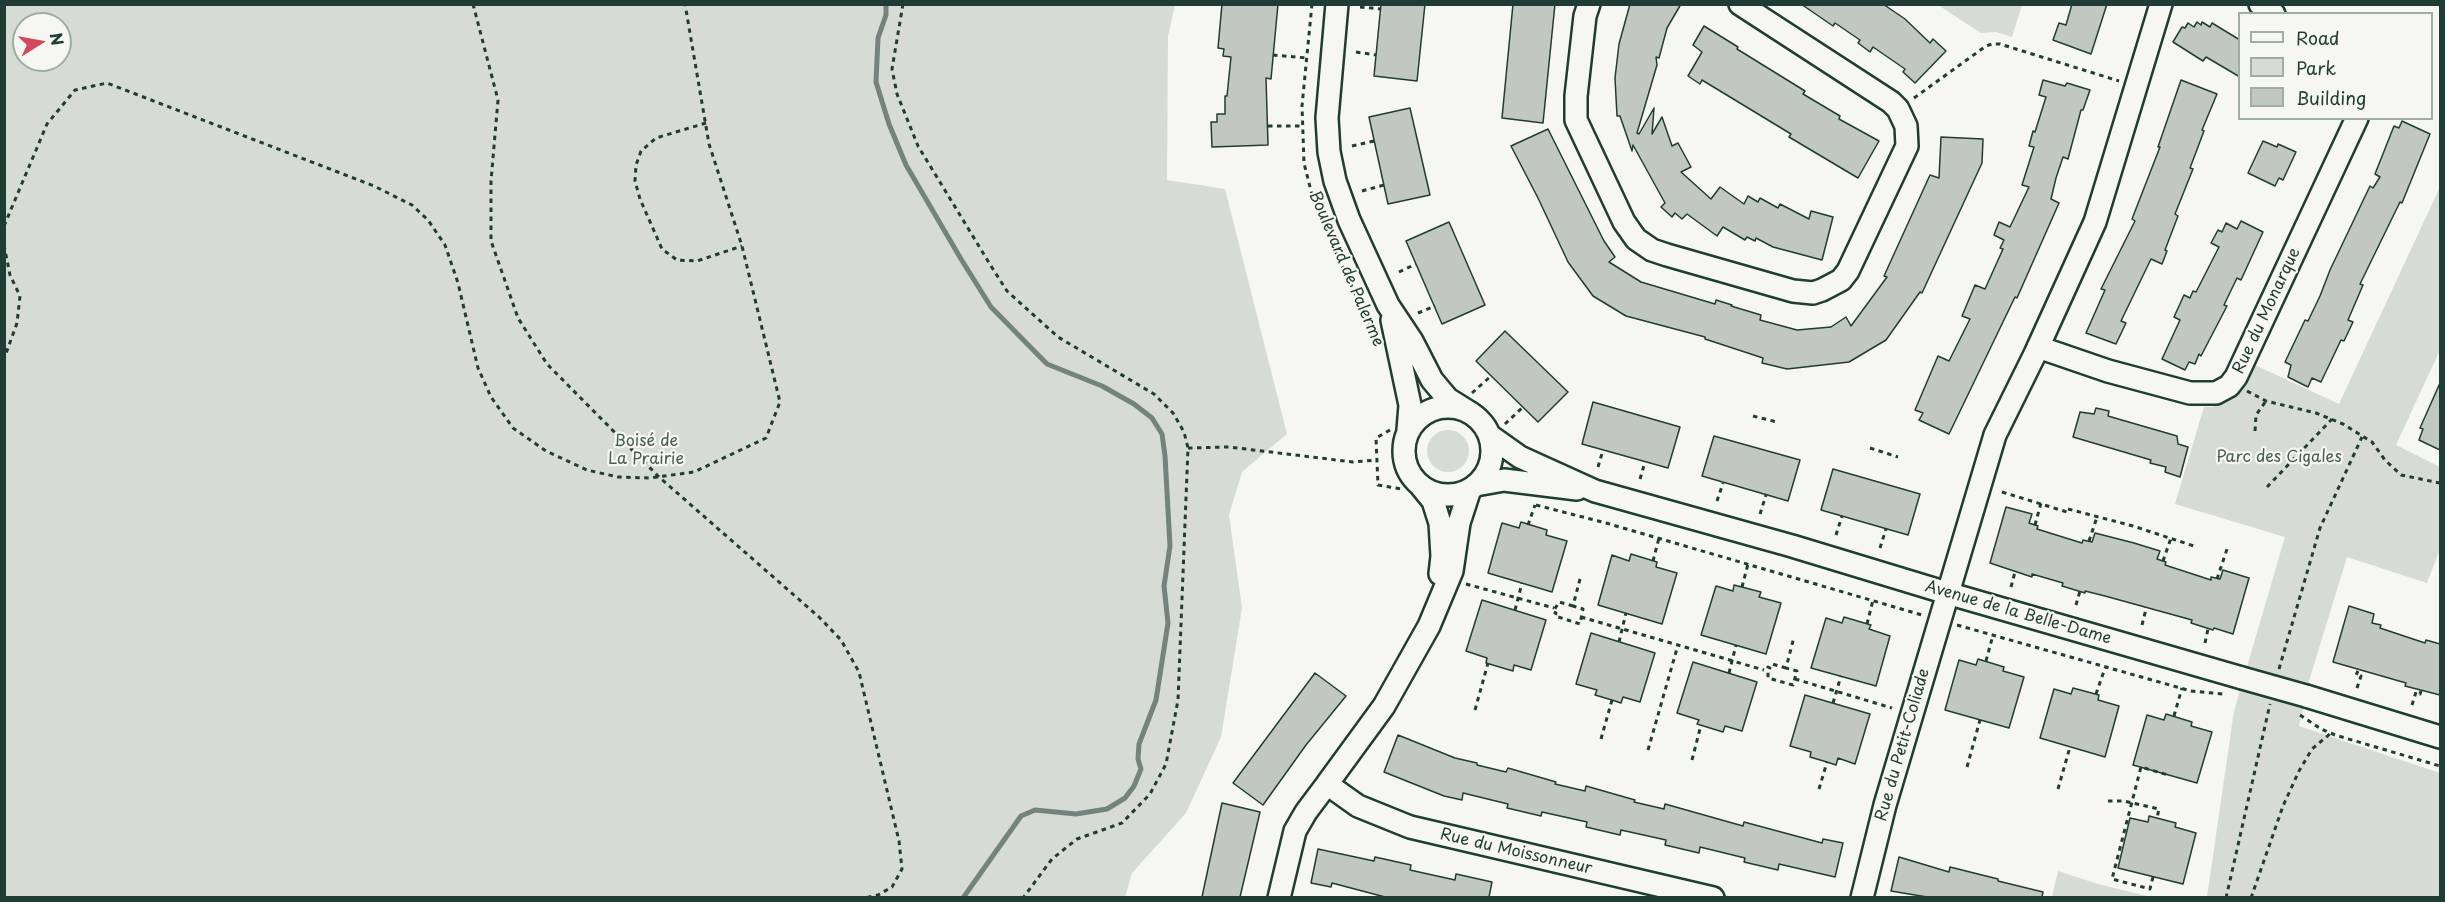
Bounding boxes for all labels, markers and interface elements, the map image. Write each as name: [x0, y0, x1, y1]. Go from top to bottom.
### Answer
north arrow: [12, 12, 72, 72]
legend: [2238, 12, 2433, 120]
text: Road: [2296, 24, 2340, 51]
text: N: [45, 30, 71, 47]
text: Park: [2296, 54, 2336, 81]
text: Building: [2296, 84, 2366, 111]
street label: Boulevard de Palerme: [1305, 188, 1387, 350]
street label: Rue du Monarque: [2229, 245, 2305, 377]
park label: Boisé de La Prairie: [608, 432, 684, 470]
park label: Parc des Cigales: [2216, 448, 2342, 468]
street label: Avenue de la Belle-Dame: [1923, 577, 2113, 649]
street label: Rue du Petit-Coliade: [1872, 666, 1934, 824]
street label: Rue du Moissonneur: [1438, 825, 1594, 879]

